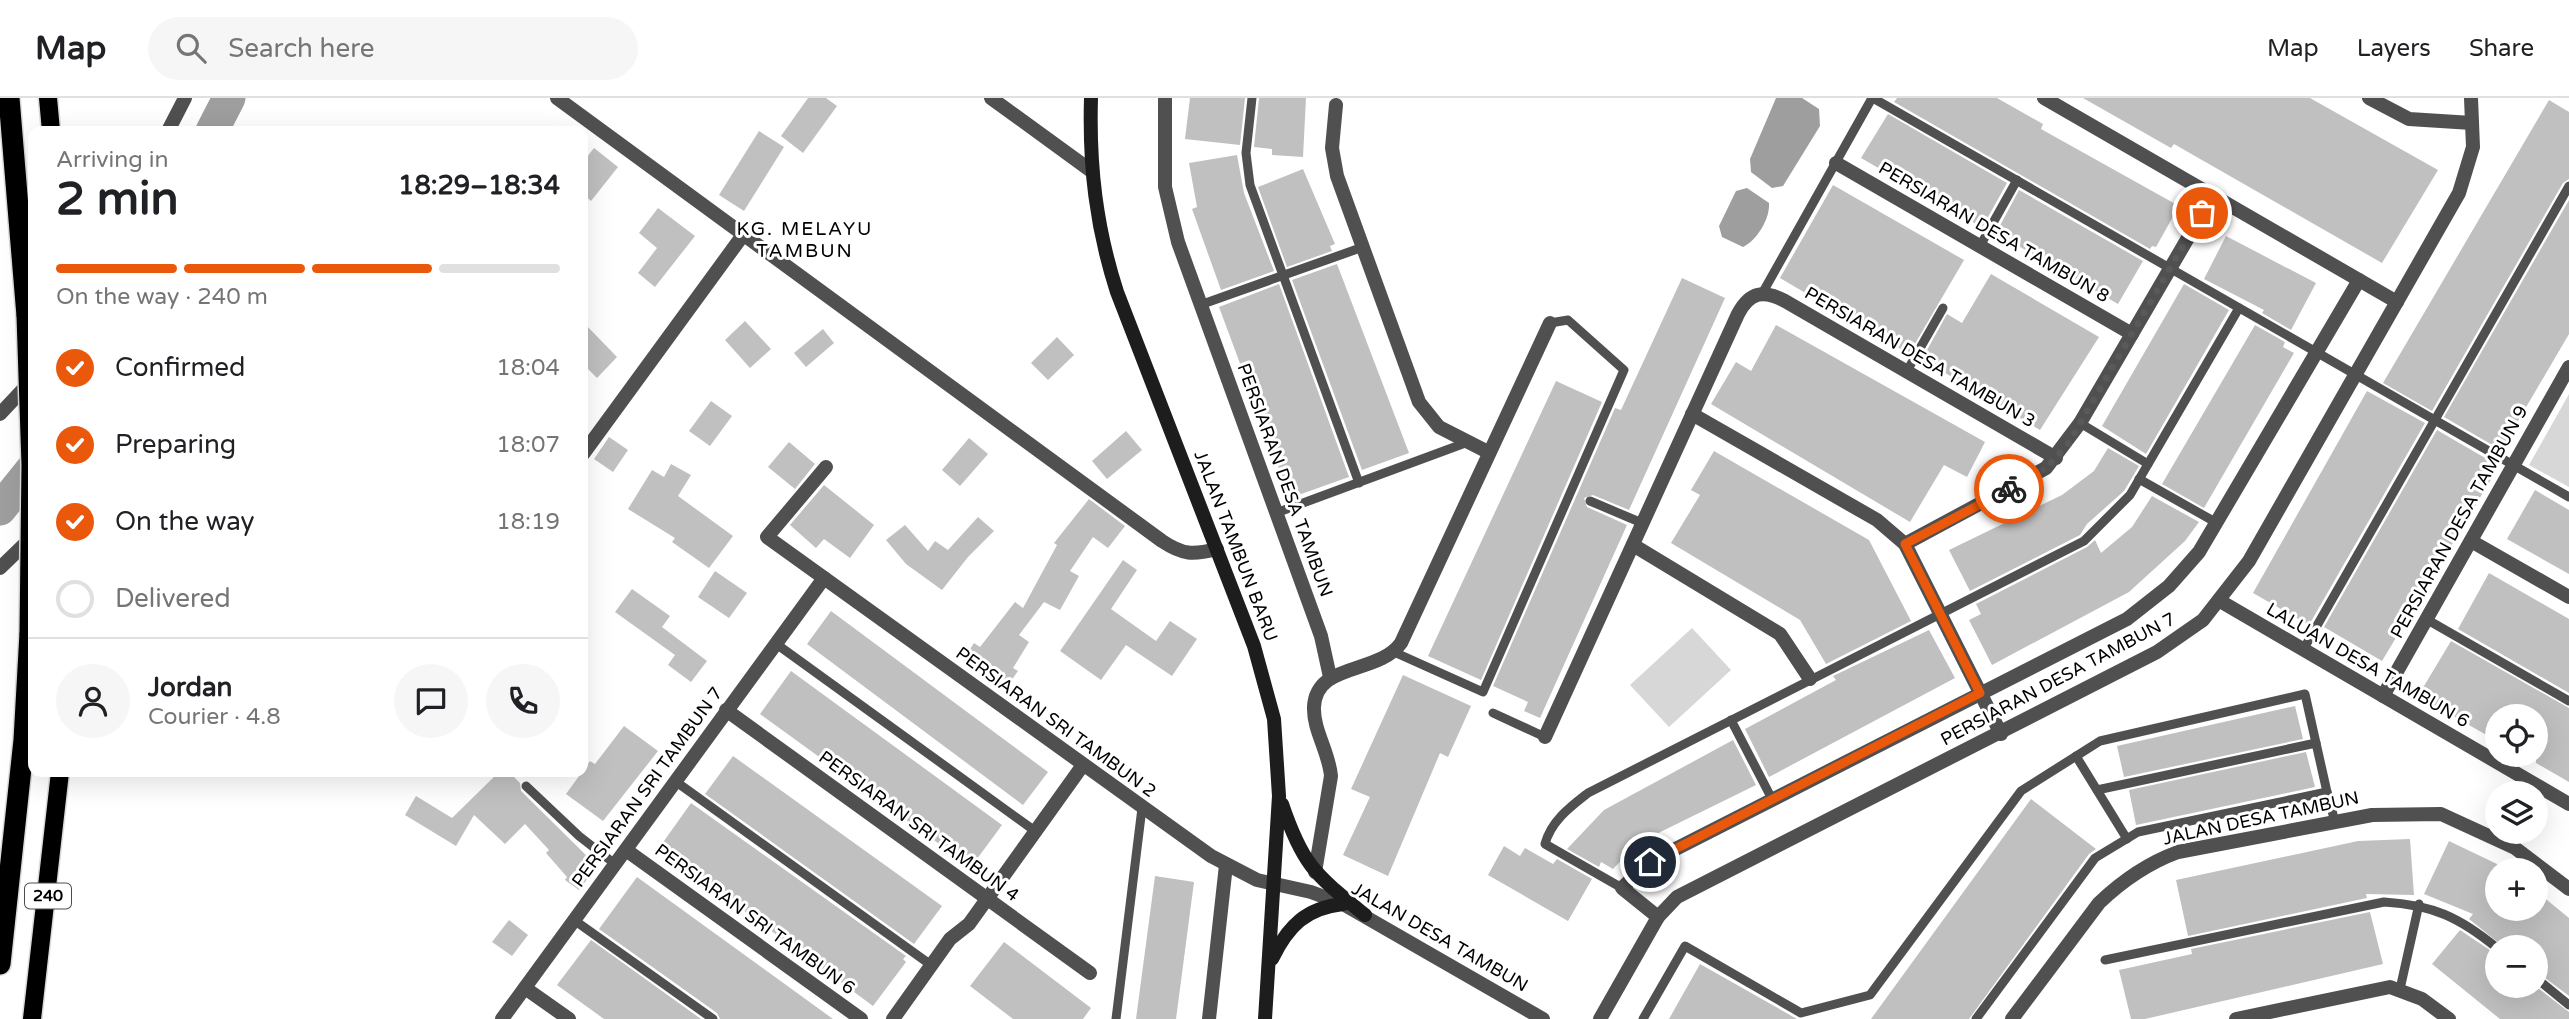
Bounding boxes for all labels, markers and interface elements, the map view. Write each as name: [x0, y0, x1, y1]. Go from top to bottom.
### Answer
search box: [148, 17, 638, 80]
text: Map: [35, 29, 106, 68]
icon: search: [172, 29, 210, 67]
text: Search here: [228, 33, 374, 64]
text: Map: [2267, 34, 2319, 63]
text: Layers: [2357, 34, 2431, 63]
text: Share: [2469, 34, 2534, 63]
text: Arriving in: [56, 146, 169, 174]
street label: PERSIARAN DESA TAMBUN 8: [1875, 157, 2113, 307]
text: 18:29–18:34: [398, 170, 560, 201]
text: 2 min: [56, 172, 179, 227]
pin: [2172, 183, 2232, 243]
icon: bag: [2183, 194, 2221, 232]
district label: KG. MELAYU TAMBUN: [736, 218, 874, 262]
street label: PERSIARAN DESA TAMBUN 3: [1801, 282, 2039, 432]
text: On the way · 240 m: [56, 283, 268, 311]
icon: check: [56, 349, 94, 387]
text: Confirmed: [115, 352, 245, 383]
text: 18:04: [496, 354, 560, 382]
street label: PERSIARAN DESA TAMBUN: [1232, 360, 1338, 600]
street label: PERSIARAN DESA TAMBUN 9: [2386, 402, 2532, 642]
icon: check: [56, 426, 94, 464]
text: Preparing: [115, 429, 236, 460]
text: 18:07: [496, 431, 560, 459]
street label: JALAN TAMBUN BARU: [1189, 447, 1283, 645]
courier: [1974, 454, 2044, 524]
icon: bike: [1990, 470, 2028, 508]
icon: check: [56, 503, 94, 541]
text: On the way: [115, 506, 255, 537]
text: 18:19: [496, 508, 560, 536]
text: Delivered: [115, 583, 231, 614]
street label: LALUAN DESA TAMBUN 6: [2263, 598, 2473, 732]
street label: PERSIARAN DESA TAMBUN 7: [1937, 608, 2179, 750]
street label: PERSIARAN SRI TAMBUN 2: [951, 642, 1161, 802]
button: person: [56, 664, 130, 738]
button: chat: [394, 664, 468, 738]
button: phone: [486, 664, 560, 738]
text: Jordan: [148, 672, 232, 703]
street label: PERSIARAN SRI TAMBUN 7: [567, 682, 727, 892]
text: Courier · 4.8: [148, 703, 281, 731]
map controls: [2485, 704, 2548, 998]
button: locate: [2485, 704, 2548, 767]
street label: PERSIARAN SRI TAMBUN 4: [814, 746, 1024, 906]
button: layers: [2485, 781, 2548, 844]
street label: JALAN DESA TAMBUN: [2161, 786, 2361, 850]
pin: [1620, 832, 1680, 892]
street label: PERSIARAN SRI TAMBUN 6: [650, 839, 860, 999]
icon: home: [1631, 843, 1669, 881]
button: +: [2485, 858, 2548, 921]
street label: JALAN DESA TAMBUN: [1348, 878, 1532, 996]
road number: 240: [25, 884, 71, 908]
button: −: [2485, 935, 2548, 998]

